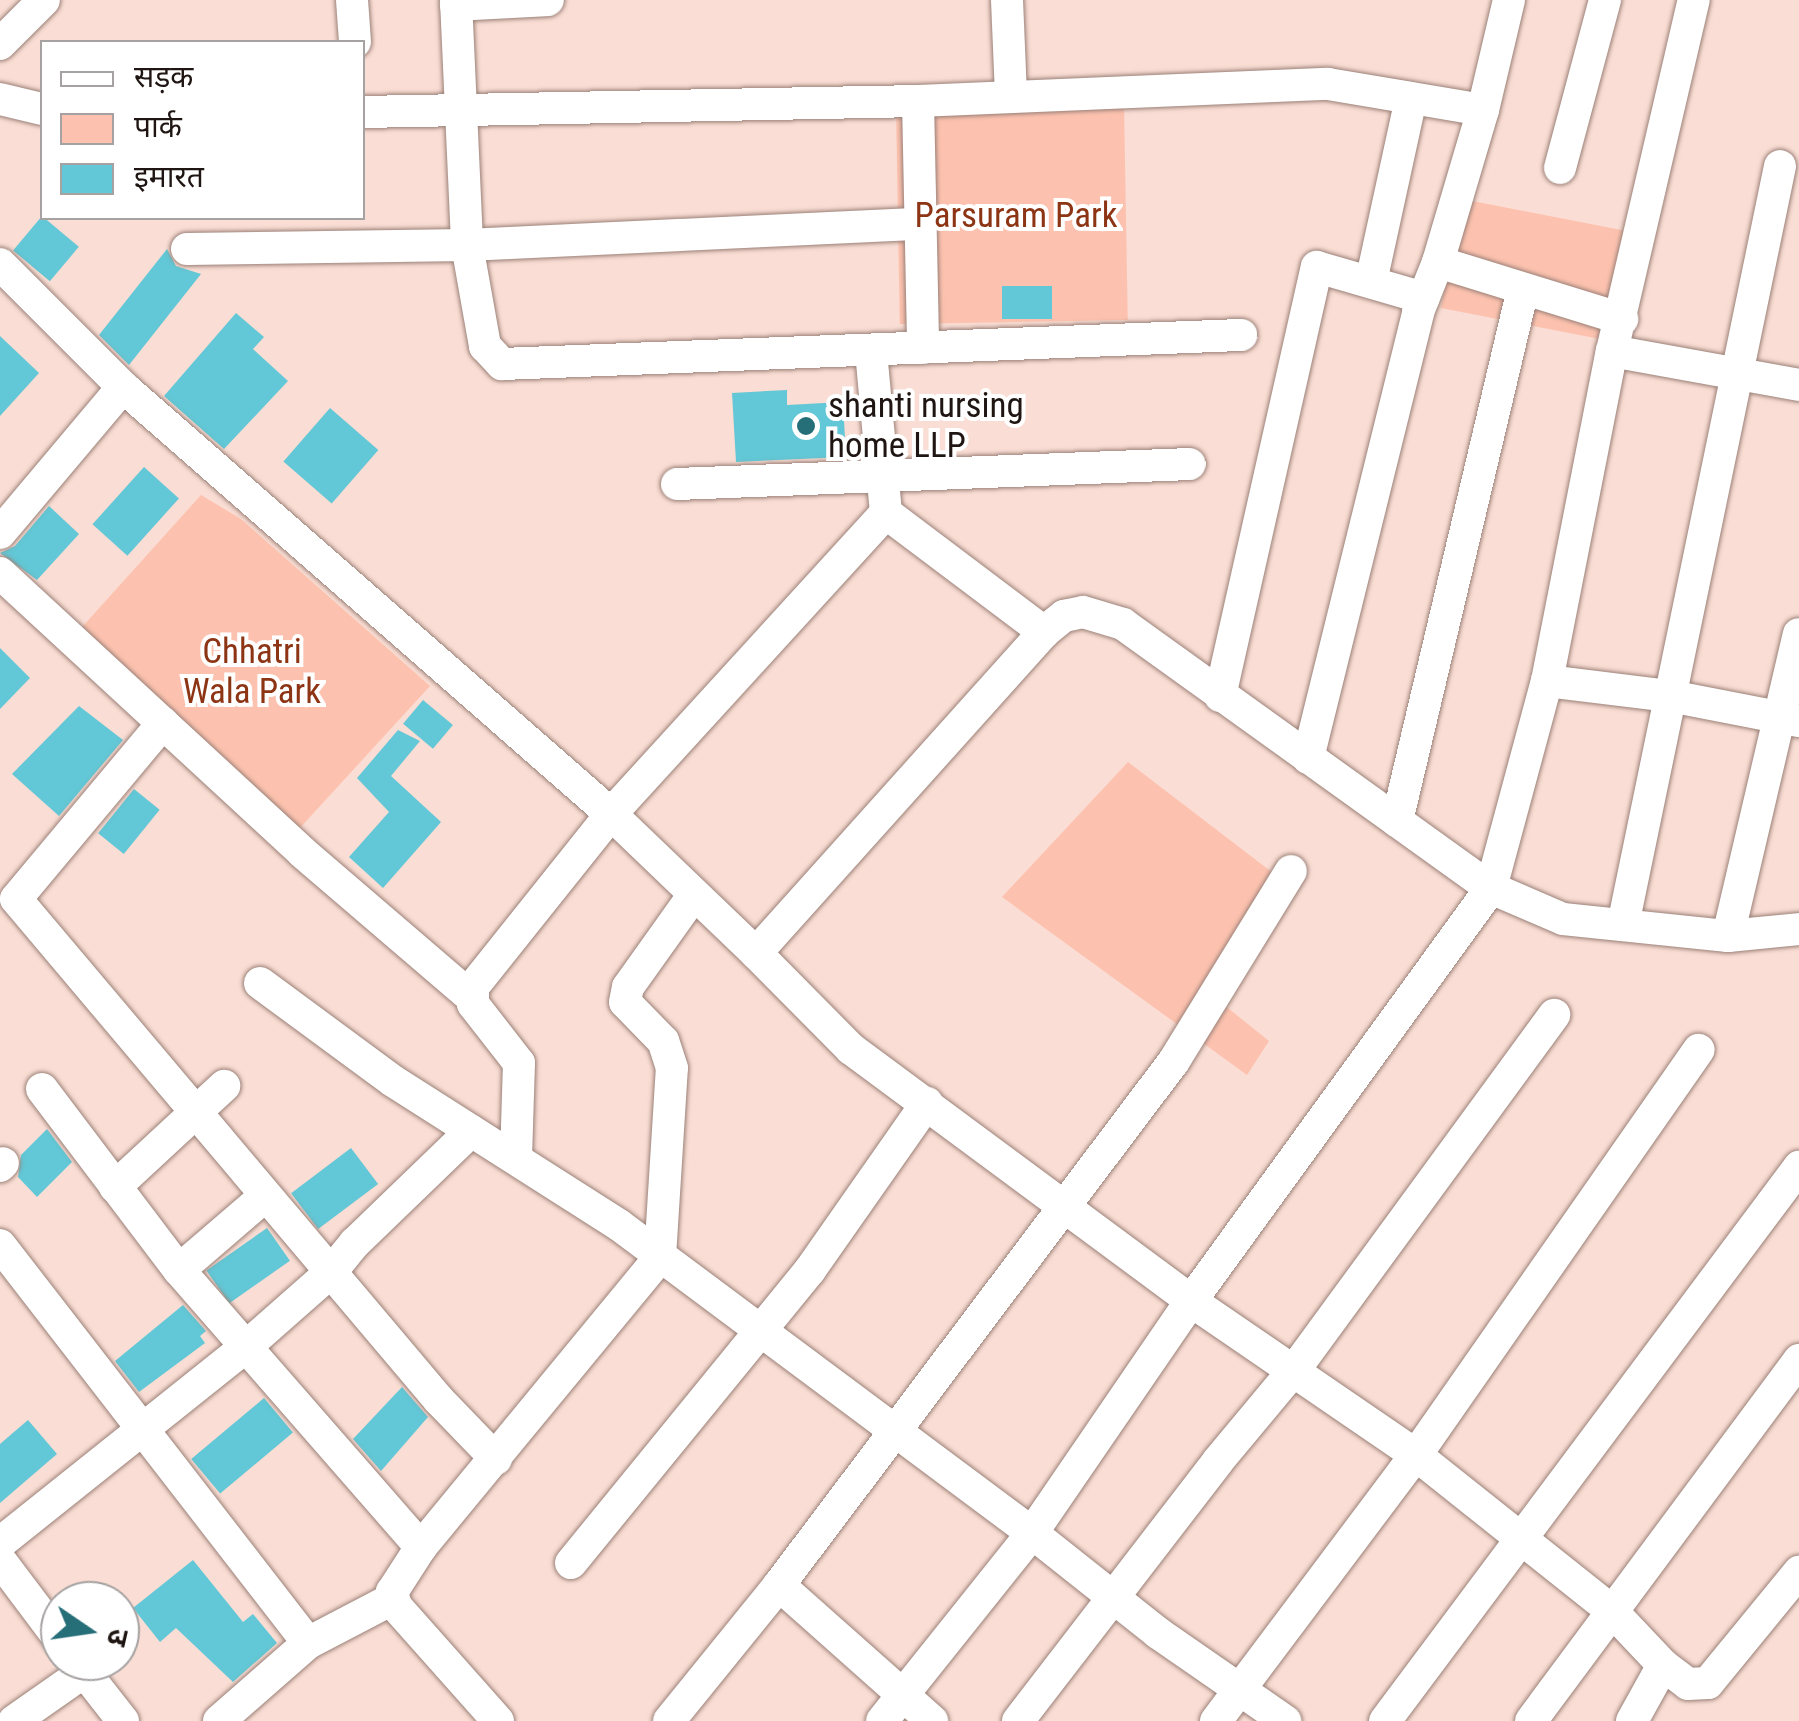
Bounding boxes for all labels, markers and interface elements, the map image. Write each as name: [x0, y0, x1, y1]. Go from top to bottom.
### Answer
legend: [40, 40, 365, 220]
text: सड़क: [134, 59, 193, 94]
text: पार्क: [134, 109, 182, 144]
text: इमारत: [134, 159, 204, 194]
park label: Parsuram Park: [914, 195, 1118, 237]
place label: shanti nursing home LLP: [828, 385, 1024, 467]
marker: shanti nursing home LLP: [793, 413, 819, 439]
park label: Chhatri Wala Park: [183, 631, 321, 713]
north arrow: [40, 1581, 140, 1681]
text: उ: [100, 1626, 136, 1649]

